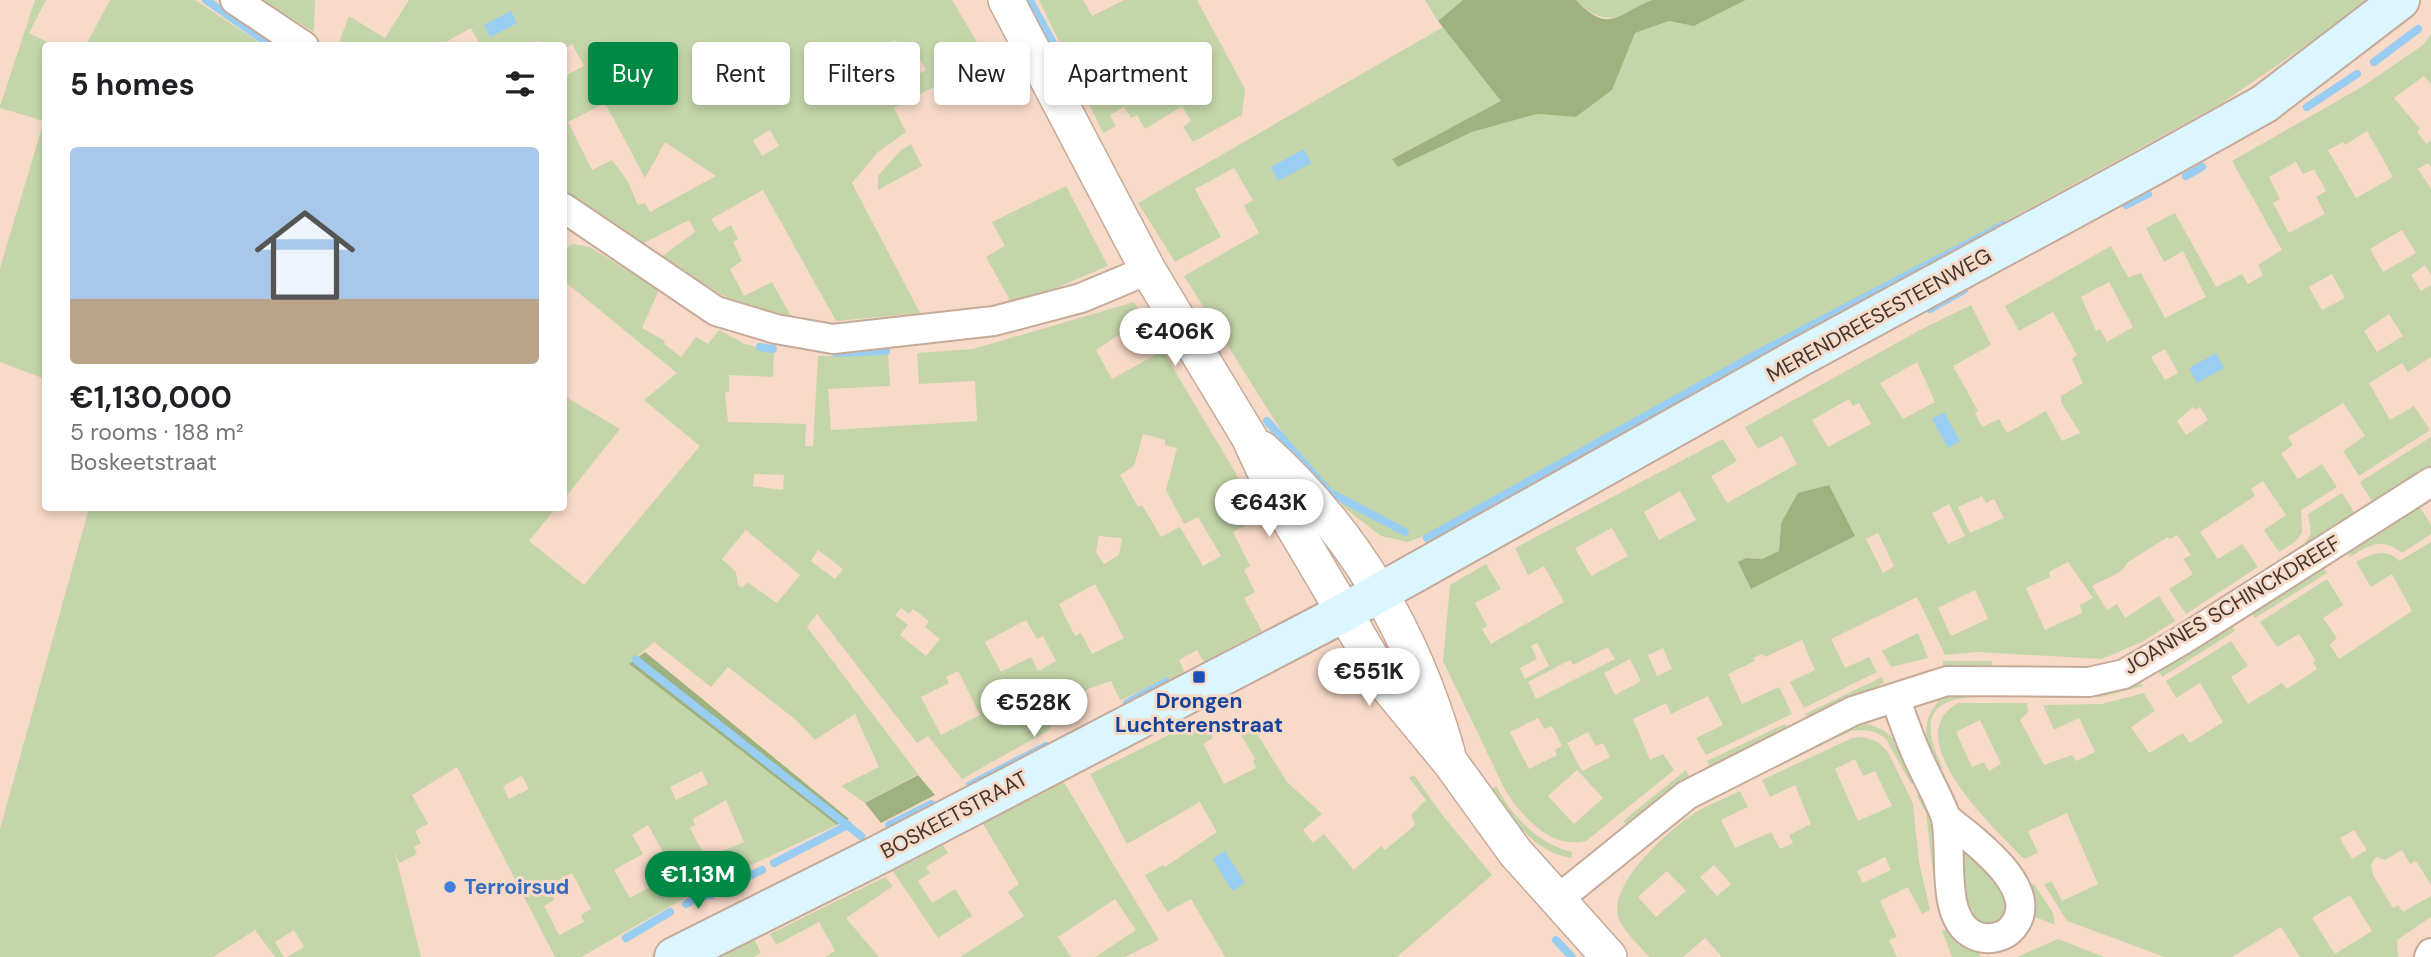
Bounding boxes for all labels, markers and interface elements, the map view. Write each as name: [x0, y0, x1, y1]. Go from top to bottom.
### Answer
chip: Buy: [588, 42, 678, 105]
chip: Rent: [692, 42, 790, 105]
chip: Filters: [804, 42, 920, 105]
chip: New: [934, 42, 1030, 105]
chip: Apartment: [1044, 42, 1212, 105]
text: 5 homes: [70, 65, 195, 104]
icon: filters: [501, 65, 539, 103]
icon: home: [242, 192, 368, 318]
street label: MERENDREESESTEENWEG: [1762, 241, 1996, 389]
pin: €406K: [1126, 308, 1224, 368]
text: €406K: [1136, 316, 1214, 346]
text: €1,130,000: [70, 378, 232, 417]
text: 5 rooms · 188 m²: [70, 417, 244, 447]
text: Boskeetstraat: [70, 447, 217, 477]
pin: €643K: [1220, 480, 1318, 539]
text: €643K: [1231, 487, 1307, 517]
street label: JOANNES SCHINCKDREEF: [2118, 529, 2346, 681]
pin: €551K: [1320, 648, 1418, 708]
text: €551K: [1334, 656, 1404, 686]
marker: Drongen Luchterenstraat: [1191, 669, 1207, 685]
pin: €528K: [985, 680, 1083, 739]
text: €528K: [996, 687, 1072, 717]
place label: Drongen Luchterenstraat: [1115, 687, 1283, 739]
street label: BOSKEETSTRAAT: [876, 764, 1033, 866]
pin: €1.13M: [641, 852, 755, 911]
text: €1.13M: [661, 859, 735, 889]
place label: Terroirsud: [464, 873, 569, 901]
marker: Terroirsud: [442, 879, 458, 895]

